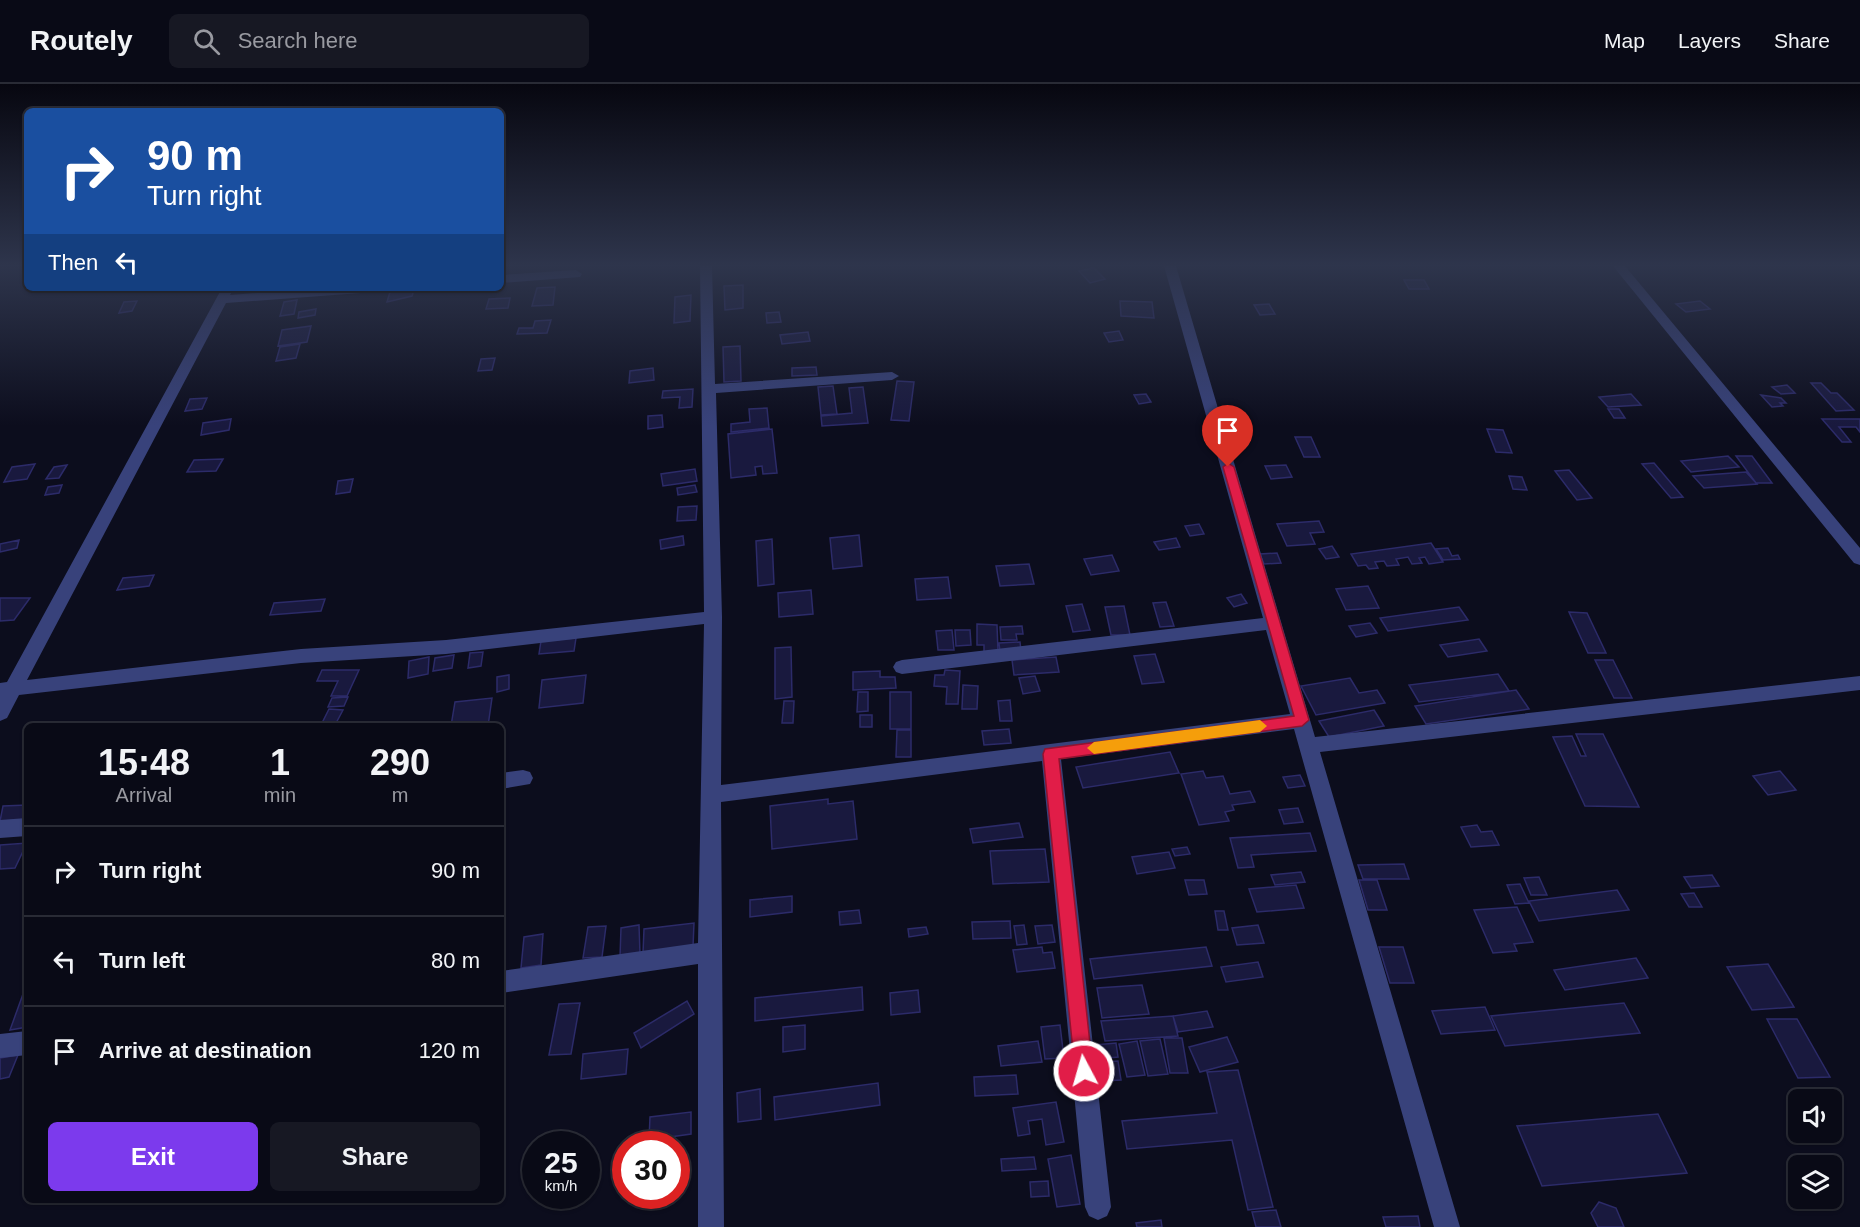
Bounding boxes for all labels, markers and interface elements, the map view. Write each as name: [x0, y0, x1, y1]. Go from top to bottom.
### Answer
search box: [169, 14, 589, 68]
text: Routely: [30, 25, 133, 56]
icon: search: [190, 25, 223, 58]
text: Search here: [238, 28, 358, 53]
text: Map: [1604, 29, 1645, 52]
text: Layers: [1678, 29, 1741, 52]
text: Share: [1774, 29, 1830, 52]
icon: right: [48, 132, 126, 210]
text: 90 m: [147, 132, 243, 179]
text: Turn right: [147, 181, 262, 211]
icon: left: [110, 246, 143, 279]
text: Then: [48, 250, 98, 275]
pin: [1202, 405, 1253, 467]
icon: arrive: [1211, 414, 1244, 447]
text: 15:48: [98, 742, 190, 783]
text: 1: [270, 742, 290, 783]
text: 290: [370, 742, 430, 783]
text: Arrival: [116, 784, 172, 806]
text: min: [264, 784, 296, 806]
text: m: [392, 784, 408, 806]
icon: right: [48, 855, 81, 888]
text: Turn right: [99, 858, 201, 883]
text: 90 m: [431, 858, 480, 883]
icon: left: [48, 945, 81, 978]
text: Turn left: [99, 948, 185, 973]
text: 80 m: [431, 948, 480, 973]
icon: arrive: [48, 1035, 81, 1068]
text: Arrive at destination: [99, 1038, 312, 1063]
text: 120 m: [419, 1038, 480, 1063]
position arrow: [1052, 1039, 1116, 1103]
map controls: [1788, 1089, 1842, 1209]
button: sound: [1788, 1089, 1842, 1143]
button: Exit: [48, 1122, 258, 1191]
button: Share: [270, 1122, 480, 1191]
speed limit sign: 30: [612, 1131, 690, 1209]
text: 25: [544, 1146, 578, 1179]
button: layers: [1788, 1155, 1842, 1209]
text: km/h: [545, 1177, 577, 1194]

